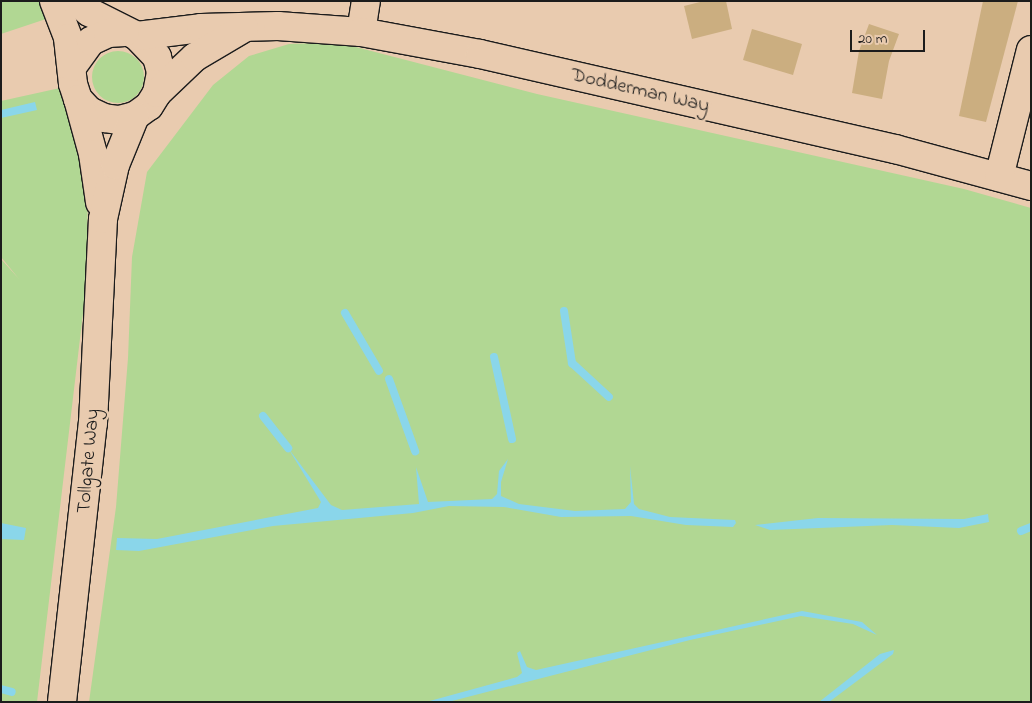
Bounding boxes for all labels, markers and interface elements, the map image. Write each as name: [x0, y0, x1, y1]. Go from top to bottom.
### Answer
scale bar: [852, 20, 927, 52]
text: 20 m: [858, 28, 887, 50]
street label: Dodderman Way: [568, 63, 712, 119]
street label: Tollgate Way: [72, 408, 106, 514]

